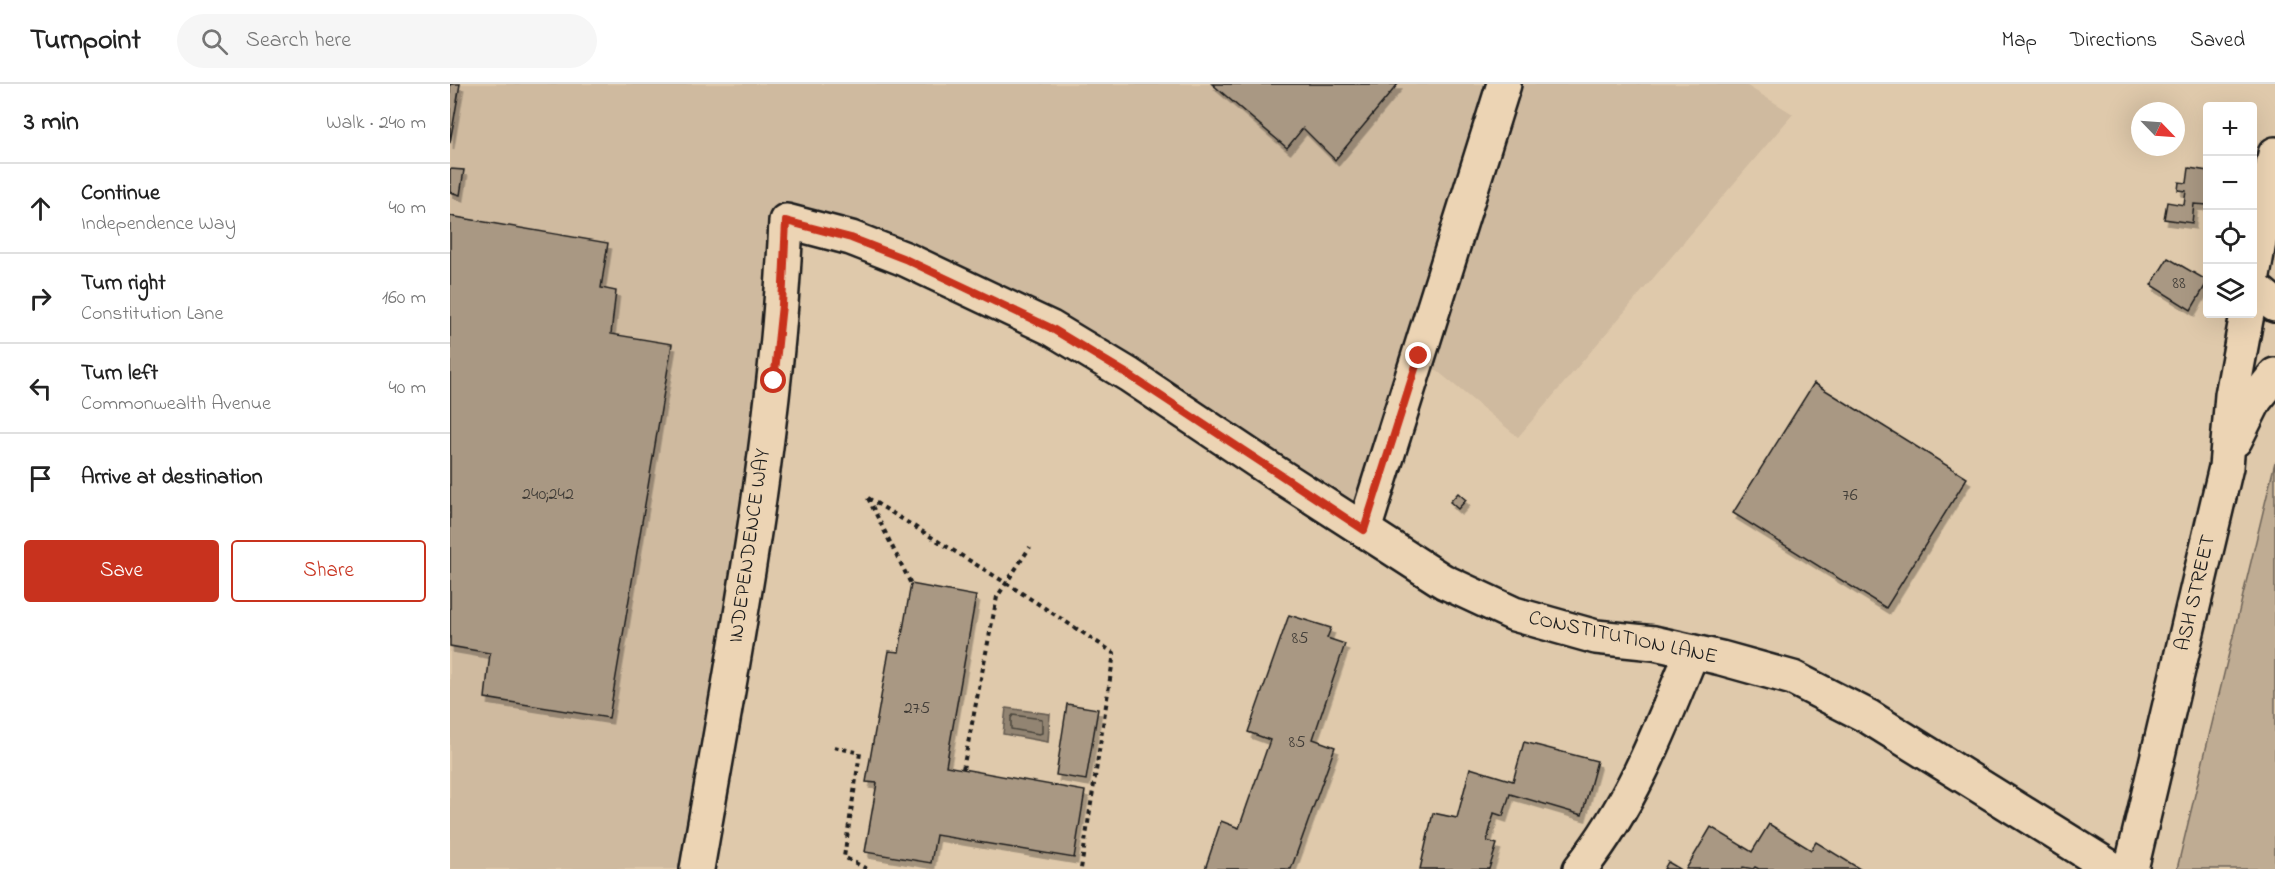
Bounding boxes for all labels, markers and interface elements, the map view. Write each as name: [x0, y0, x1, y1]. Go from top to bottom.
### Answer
search box: [177, 14, 597, 68]
text: Turnpoint: [30, 21, 141, 62]
icon: search: [198, 25, 231, 58]
text: Search here: [246, 25, 351, 57]
text: Map: [2001, 26, 2037, 56]
text: Directions: [2070, 26, 2157, 56]
text: Saved: [2190, 26, 2245, 56]
north arrow: [2131, 102, 2185, 156]
map controls: [2203, 102, 2257, 318]
button: +: [2203, 102, 2257, 156]
text: 3 min: [24, 104, 79, 142]
text: Walk · 240 m: [326, 109, 426, 138]
button: −: [2203, 156, 2257, 210]
text: Continue: [81, 178, 160, 210]
icon: ahead: [24, 192, 57, 225]
text: 40 m: [389, 194, 426, 223]
text: Independence Way: [81, 210, 236, 239]
button: locate: [2203, 210, 2257, 264]
button: layers: [2203, 264, 2257, 318]
text: Turn right: [81, 268, 166, 300]
house number: 88: [2172, 271, 2186, 297]
icon: right: [24, 282, 57, 315]
text: 160 m: [382, 284, 426, 313]
text: Constitution Lane: [81, 300, 223, 329]
route end: [1405, 342, 1431, 368]
text: Turn left: [81, 358, 158, 390]
route start: [760, 367, 786, 393]
icon: left: [24, 372, 57, 405]
text: 40 m: [389, 374, 426, 403]
text: Commonwealth Avenue: [81, 390, 271, 419]
street label: INDEPENDENCE WAY: [722, 447, 779, 645]
icon: arrive: [24, 462, 57, 495]
text: Arrive at destination: [81, 462, 263, 494]
house number: 240;242: [522, 482, 574, 508]
house number: 76: [1842, 483, 1858, 509]
street label: ASH STREET: [2168, 532, 2224, 654]
button: Save: [24, 540, 219, 602]
button: Share: [231, 540, 426, 602]
street label: CONSTITUTION LANE: [1526, 603, 1720, 673]
house number: 85: [1291, 626, 1309, 652]
house number: 275: [904, 696, 930, 722]
house number: 85: [1288, 730, 1306, 756]

